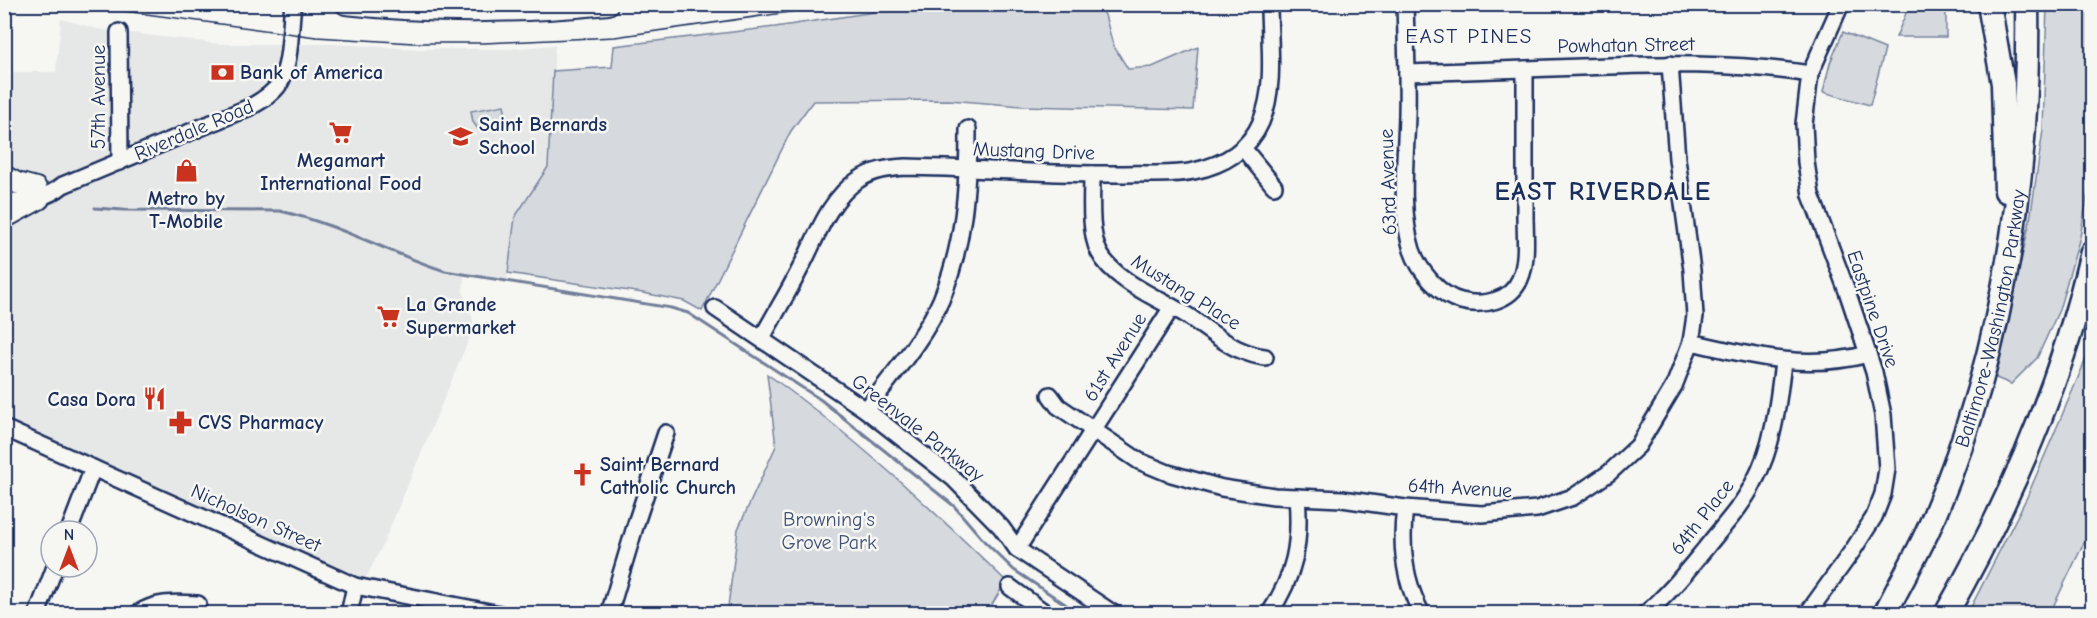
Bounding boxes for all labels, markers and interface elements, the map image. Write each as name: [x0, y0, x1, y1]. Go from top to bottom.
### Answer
district label: EAST PINES: [1405, 24, 1533, 48]
street label: Powhatan Street: [1557, 32, 1696, 58]
street label: 57th Avenue: [87, 45, 110, 149]
bank icon: Bank of America: [209, 59, 235, 85]
place label: Bank of America: [240, 61, 383, 84]
street label: Riverdale Road: [131, 95, 257, 165]
place label: Saint Bernards School: [479, 113, 607, 159]
supermarket icon: Megamart International Food: [328, 120, 354, 146]
school or university icon: Saint Bernards School: [448, 123, 474, 149]
street label: 63rd Avenue: [1375, 128, 1401, 236]
street label: Mustang Drive: [973, 137, 1095, 165]
place label: Megamart International Food: [260, 149, 422, 195]
shop icon: Metro by T-Mobile: [173, 157, 199, 183]
district label: EAST RIVERDALE: [1494, 177, 1712, 207]
place label: Metro by T-Mobile: [147, 187, 225, 233]
street label: Baltimore-Washington Parkway: [1950, 188, 2030, 450]
street label: Eastpine Drive: [1842, 247, 1904, 371]
street label: Mustang Place: [1127, 249, 1245, 335]
place label: La Grande Supermarket: [406, 293, 516, 339]
supermarket icon: La Grande Supermarket: [375, 303, 401, 329]
street label: 61st Avenue: [1079, 308, 1151, 406]
street label: Greenvale Parkway: [847, 369, 989, 487]
restaurant icon: Casa Dora: [141, 386, 167, 412]
place label: Casa Dora: [48, 388, 136, 411]
pharmacy icon: CVS Pharmacy: [167, 409, 193, 435]
place label: CVS Pharmacy: [198, 411, 324, 434]
place label: Saint Bernard Catholic Church: [600, 453, 736, 499]
church icon: Saint Bernard Catholic Church: [569, 462, 595, 488]
street label: 64th Avenue: [1407, 474, 1513, 502]
street label: 64th Place: [1665, 475, 1739, 559]
street label: Nicholson Street: [188, 479, 326, 557]
park label: Browning's Grove Park: [781, 508, 877, 554]
north arrow: [39, 519, 99, 579]
text: N: [64, 526, 74, 544]

